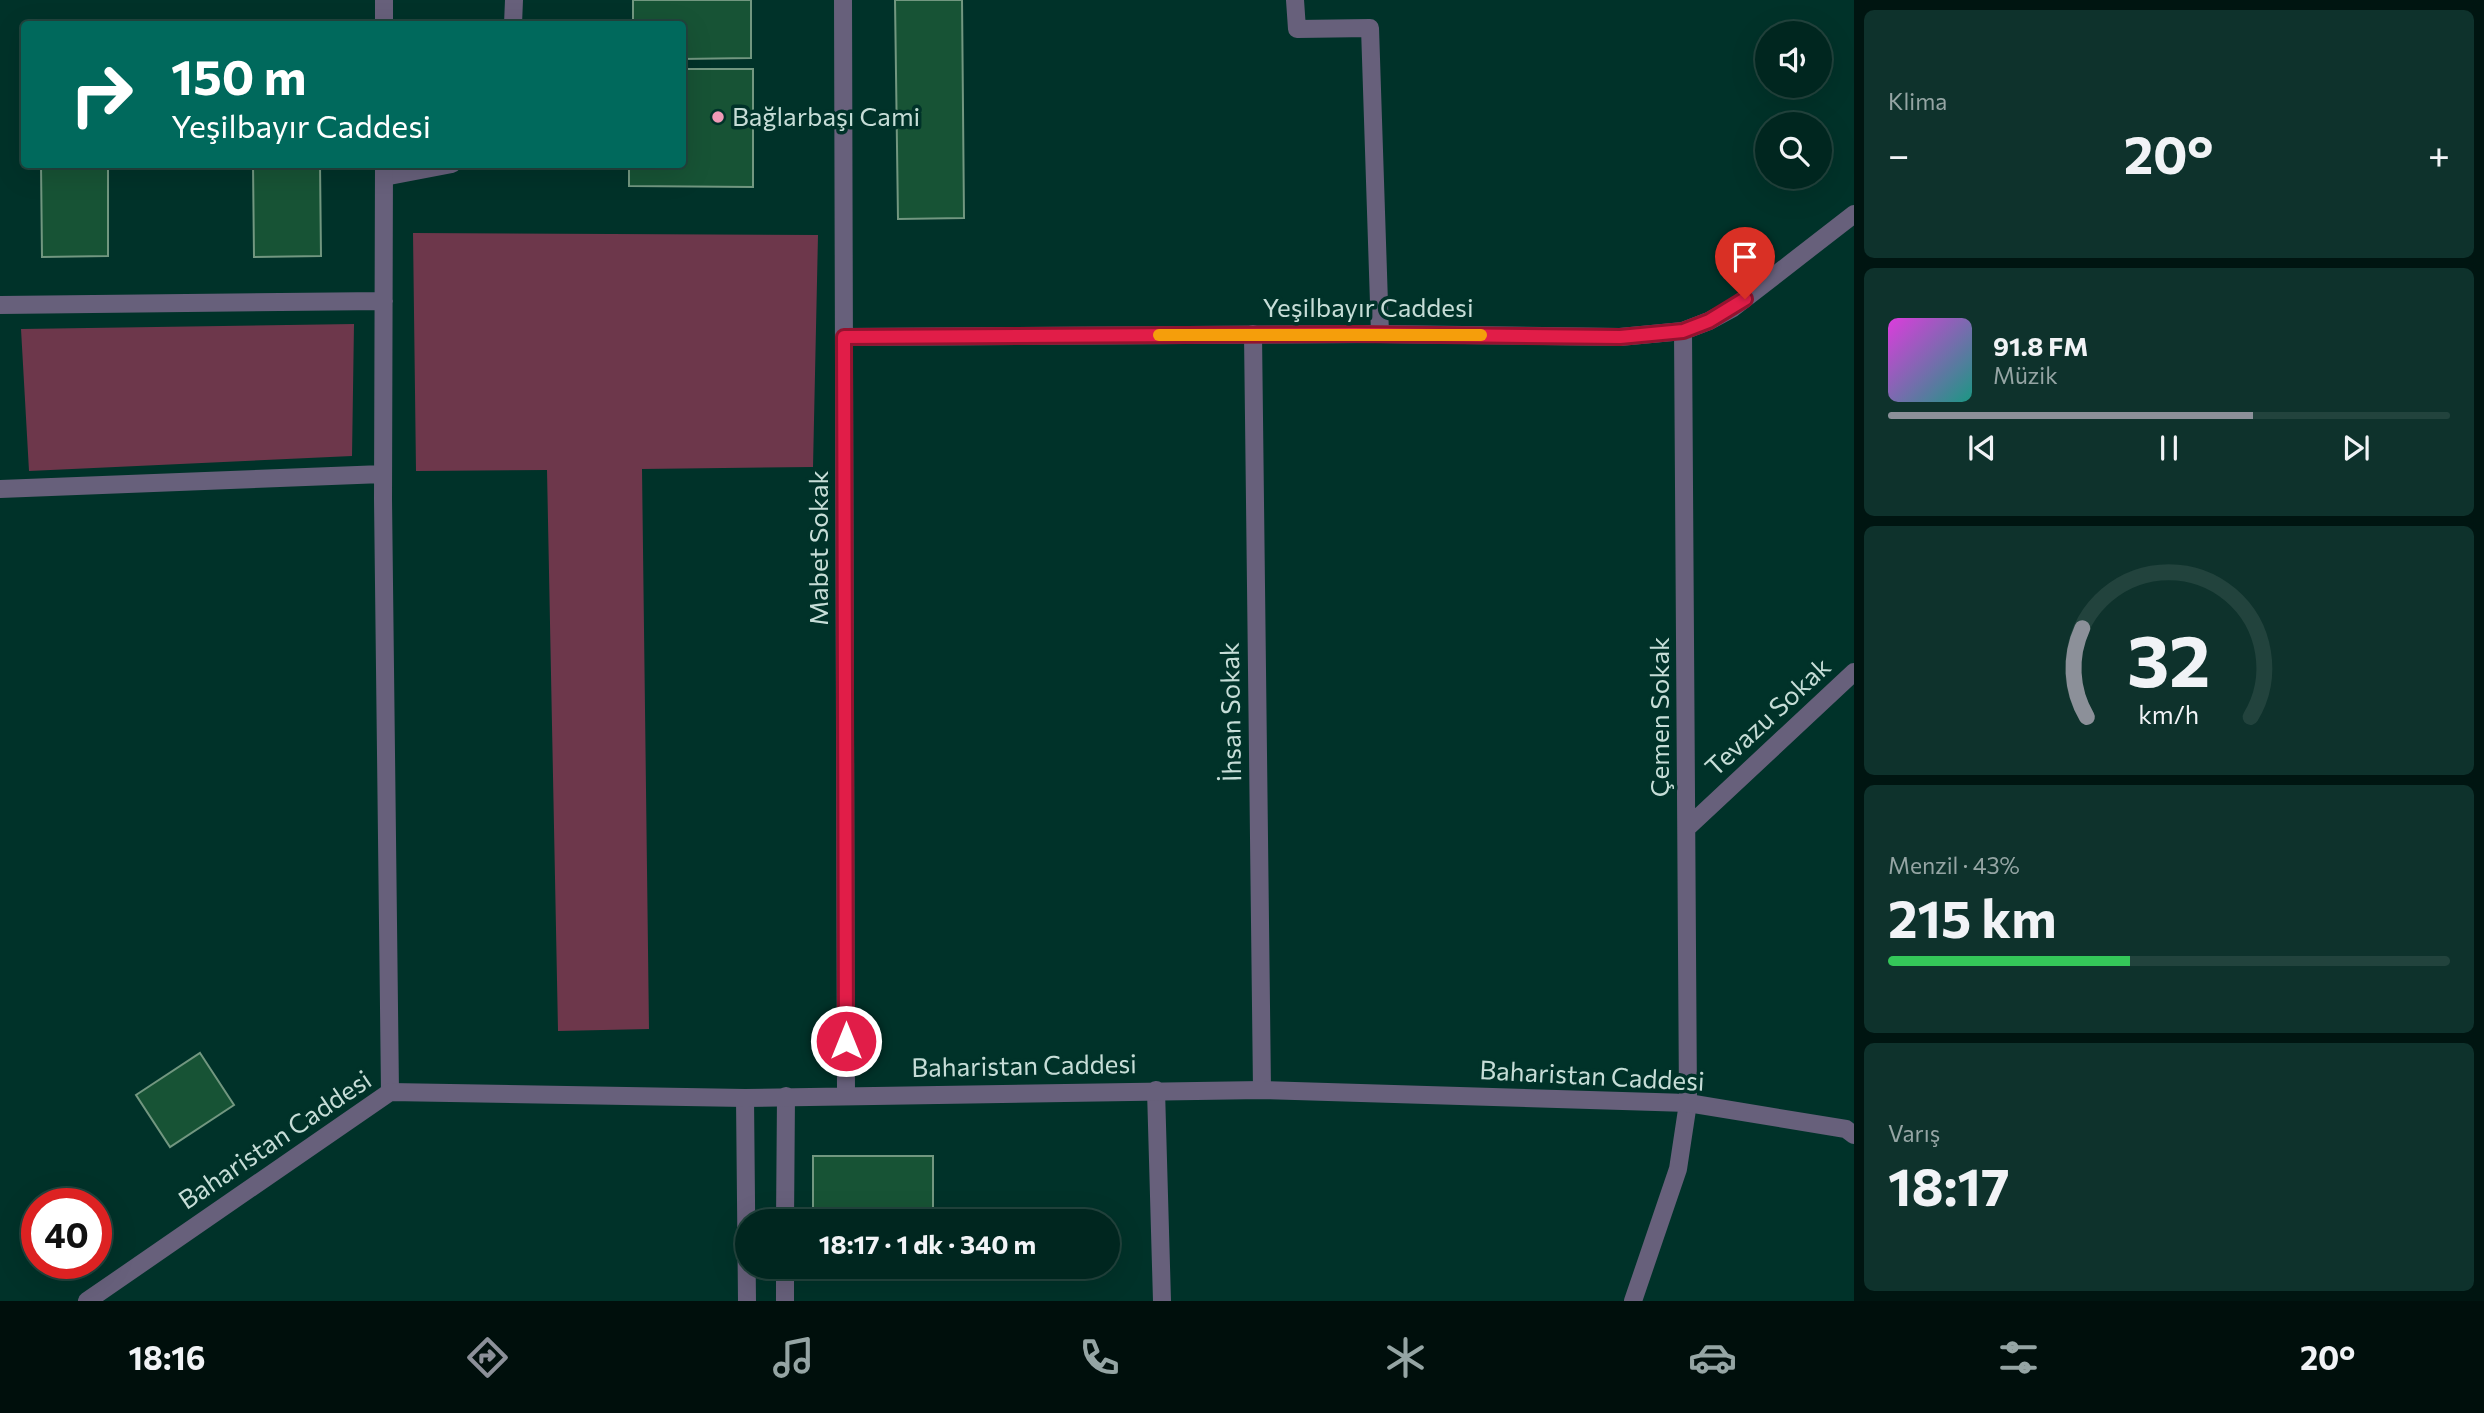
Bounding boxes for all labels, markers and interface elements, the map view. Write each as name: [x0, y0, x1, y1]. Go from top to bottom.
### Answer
map controls: [1755, 21, 1832, 189]
button: sound: [1755, 21, 1832, 98]
text: 150 m: [171, 45, 306, 105]
icon: right: [56, 49, 147, 140]
text: Klima: [1888, 87, 1947, 115]
place label: Bağlarbaşı Cami: [732, 100, 920, 131]
text: Yeşilbayır Caddesi: [171, 105, 431, 145]
marker: Bağlarbaşı Cami: [710, 109, 726, 125]
button: search: [1755, 112, 1832, 189]
text: 20°: [2124, 121, 2214, 185]
text: −: [1888, 130, 1910, 177]
text: +: [2428, 130, 2450, 177]
pin: [1715, 227, 1775, 299]
icon: arrive: [1726, 238, 1764, 276]
street label: Yeşilbayır Caddesi: [1262, 291, 1474, 322]
text: 91.8 FM: [1993, 330, 2088, 361]
text: Müzik: [1993, 361, 2058, 389]
icon: previous: [1963, 429, 2001, 467]
icon: pause: [2150, 429, 2188, 467]
icon: next: [2337, 429, 2375, 467]
street label: Mabet Sokak: [802, 470, 833, 626]
text: 32: [2127, 613, 2211, 702]
street label: Çemen Sokak: [1643, 637, 1674, 797]
street label: İhsan Sokak: [1213, 642, 1246, 782]
street label: Tevazu Sokak: [1698, 650, 1836, 782]
text: km/h: [2139, 698, 2199, 728]
text: Menzil · 43%: [1888, 851, 2020, 879]
text: 215 km: [1888, 885, 2057, 949]
position arrow: [809, 1004, 883, 1078]
street label: Baharistan Caddesi: [911, 1047, 1137, 1082]
street label: Baharistan Caddesi: [1479, 1053, 1705, 1096]
street label: Baharistan Caddesi: [172, 1063, 376, 1215]
text: Varış: [1888, 1119, 1940, 1147]
text: 18:17: [1888, 1153, 2010, 1217]
speed limit sign: 40: [21, 1188, 112, 1279]
text: 18:17 · 1 dk · 340 m: [819, 1228, 1036, 1259]
icon: directions: [463, 1333, 512, 1382]
icon: music: [769, 1333, 818, 1382]
icon: phone: [1075, 1333, 1124, 1382]
icon: climate: [1381, 1333, 1430, 1382]
icon: car: [1688, 1333, 1737, 1382]
icon: filters: [1994, 1333, 2043, 1382]
text: 18:16: [129, 1337, 206, 1377]
text: 20°: [2300, 1337, 2355, 1377]

